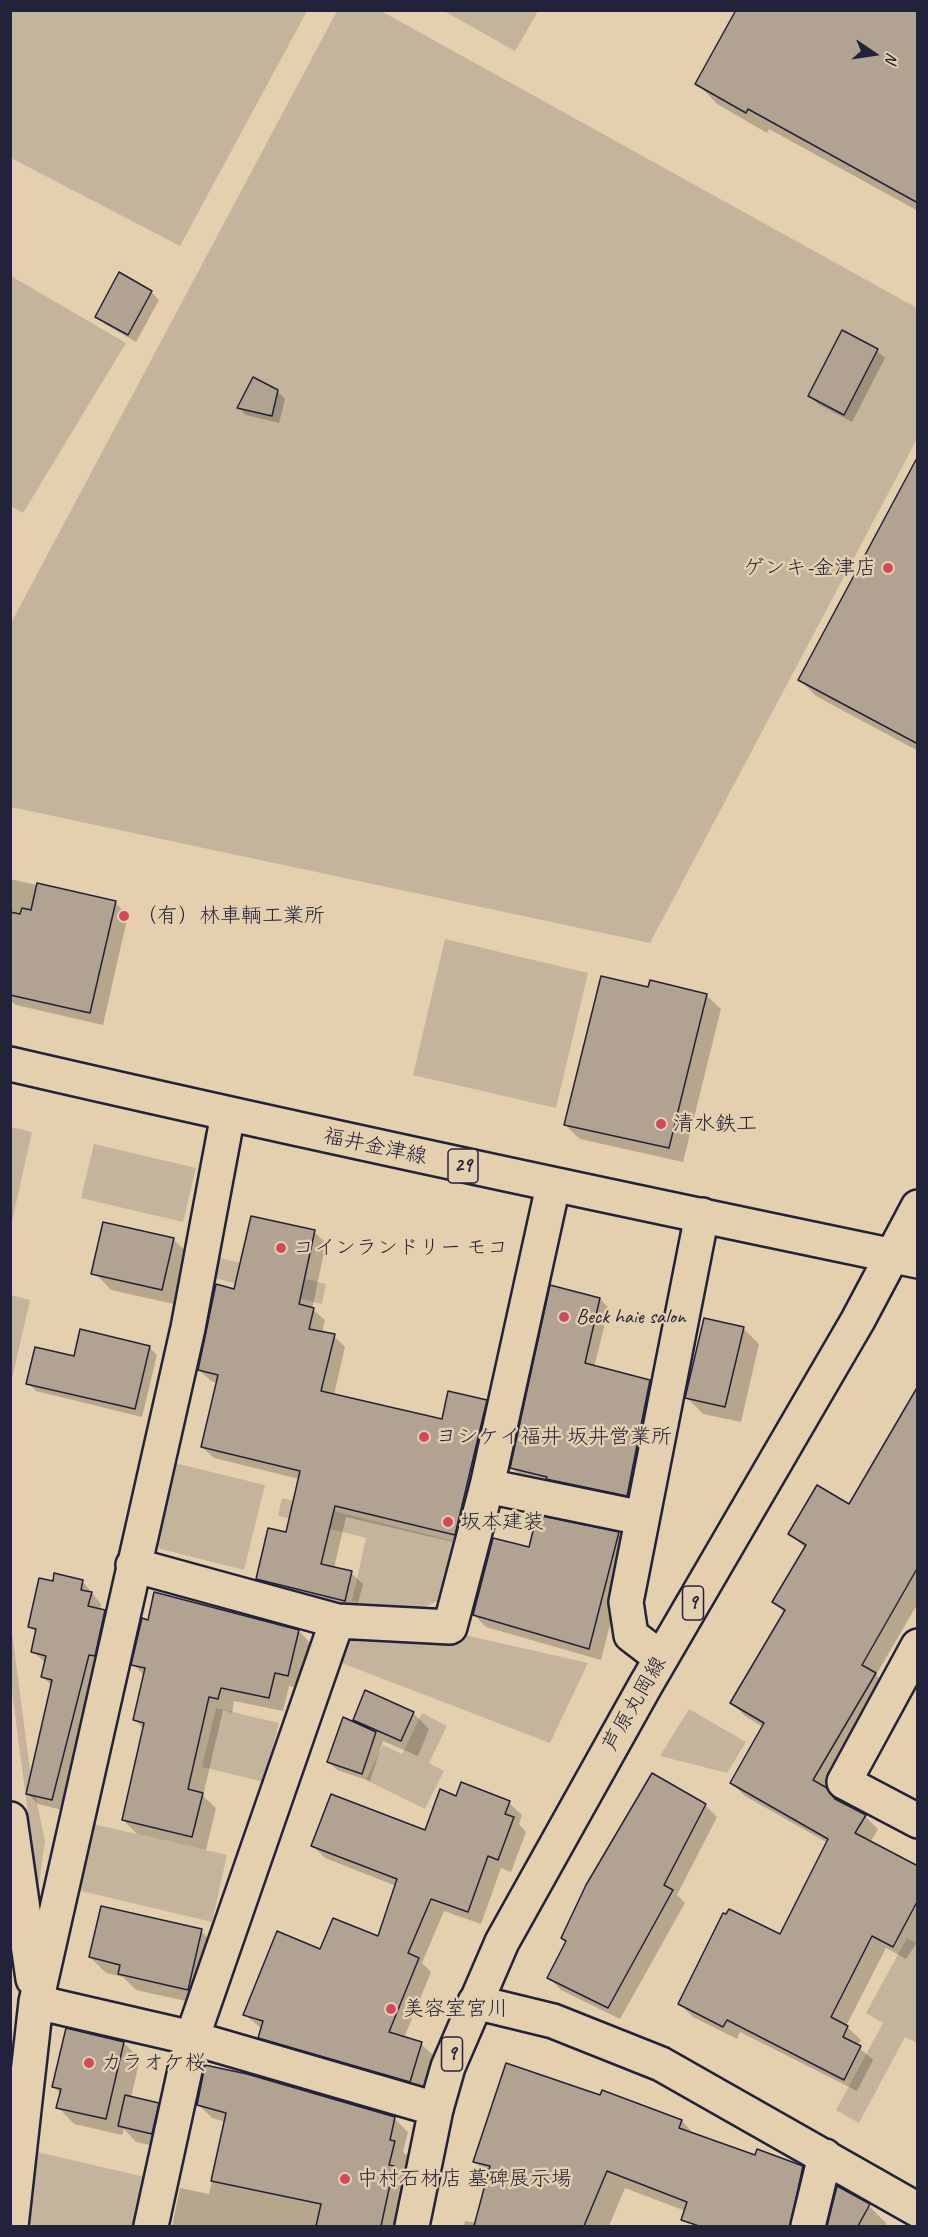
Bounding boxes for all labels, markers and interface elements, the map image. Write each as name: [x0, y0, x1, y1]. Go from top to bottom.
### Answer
north arrow: [844, 24, 904, 84]
text: N: [881, 51, 902, 65]
place label: ゲンキ-金津店: [743, 555, 876, 581]
marker: ゲンキ-金津店: [881, 561, 895, 575]
place label: （有）林車輌工業所: [136, 903, 325, 929]
marker: （有）林車輌工業所: [117, 909, 131, 923]
place label: 清水鉄工: [673, 1111, 757, 1137]
marker: 清水鉄工: [654, 1117, 668, 1131]
street label: 福井金津線: [321, 1124, 429, 1170]
road number: 29: [448, 1149, 478, 1183]
place label: コインランドリー モコ: [293, 1235, 508, 1261]
marker: コインランドリー モコ: [274, 1241, 288, 1255]
place label: Beck haie salon: [576, 1304, 685, 1330]
marker: Beck haie salon: [557, 1310, 571, 1324]
place label: ヨシケイ福井 坂井営業所: [436, 1424, 672, 1450]
marker: ヨシケイ福井 坂井営業所: [417, 1430, 431, 1444]
place label: 坂本建装: [460, 1509, 544, 1535]
marker: 坂本建装: [441, 1515, 455, 1529]
road number: 9: [682, 1586, 704, 1620]
street label: 芦原丸岡線: [598, 1652, 672, 1756]
place label: 美容室宮川: [403, 1996, 508, 2022]
marker: 美容室宮川: [384, 2002, 398, 2016]
road number: 9: [442, 2037, 462, 2071]
place label: カラオケ桜: [101, 2050, 206, 2076]
marker: カラオケ桜: [82, 2056, 96, 2070]
place label: 中村石材店 墓碑展示場: [357, 2166, 572, 2192]
marker: 中村石材店 墓碑展示場: [338, 2172, 352, 2186]

